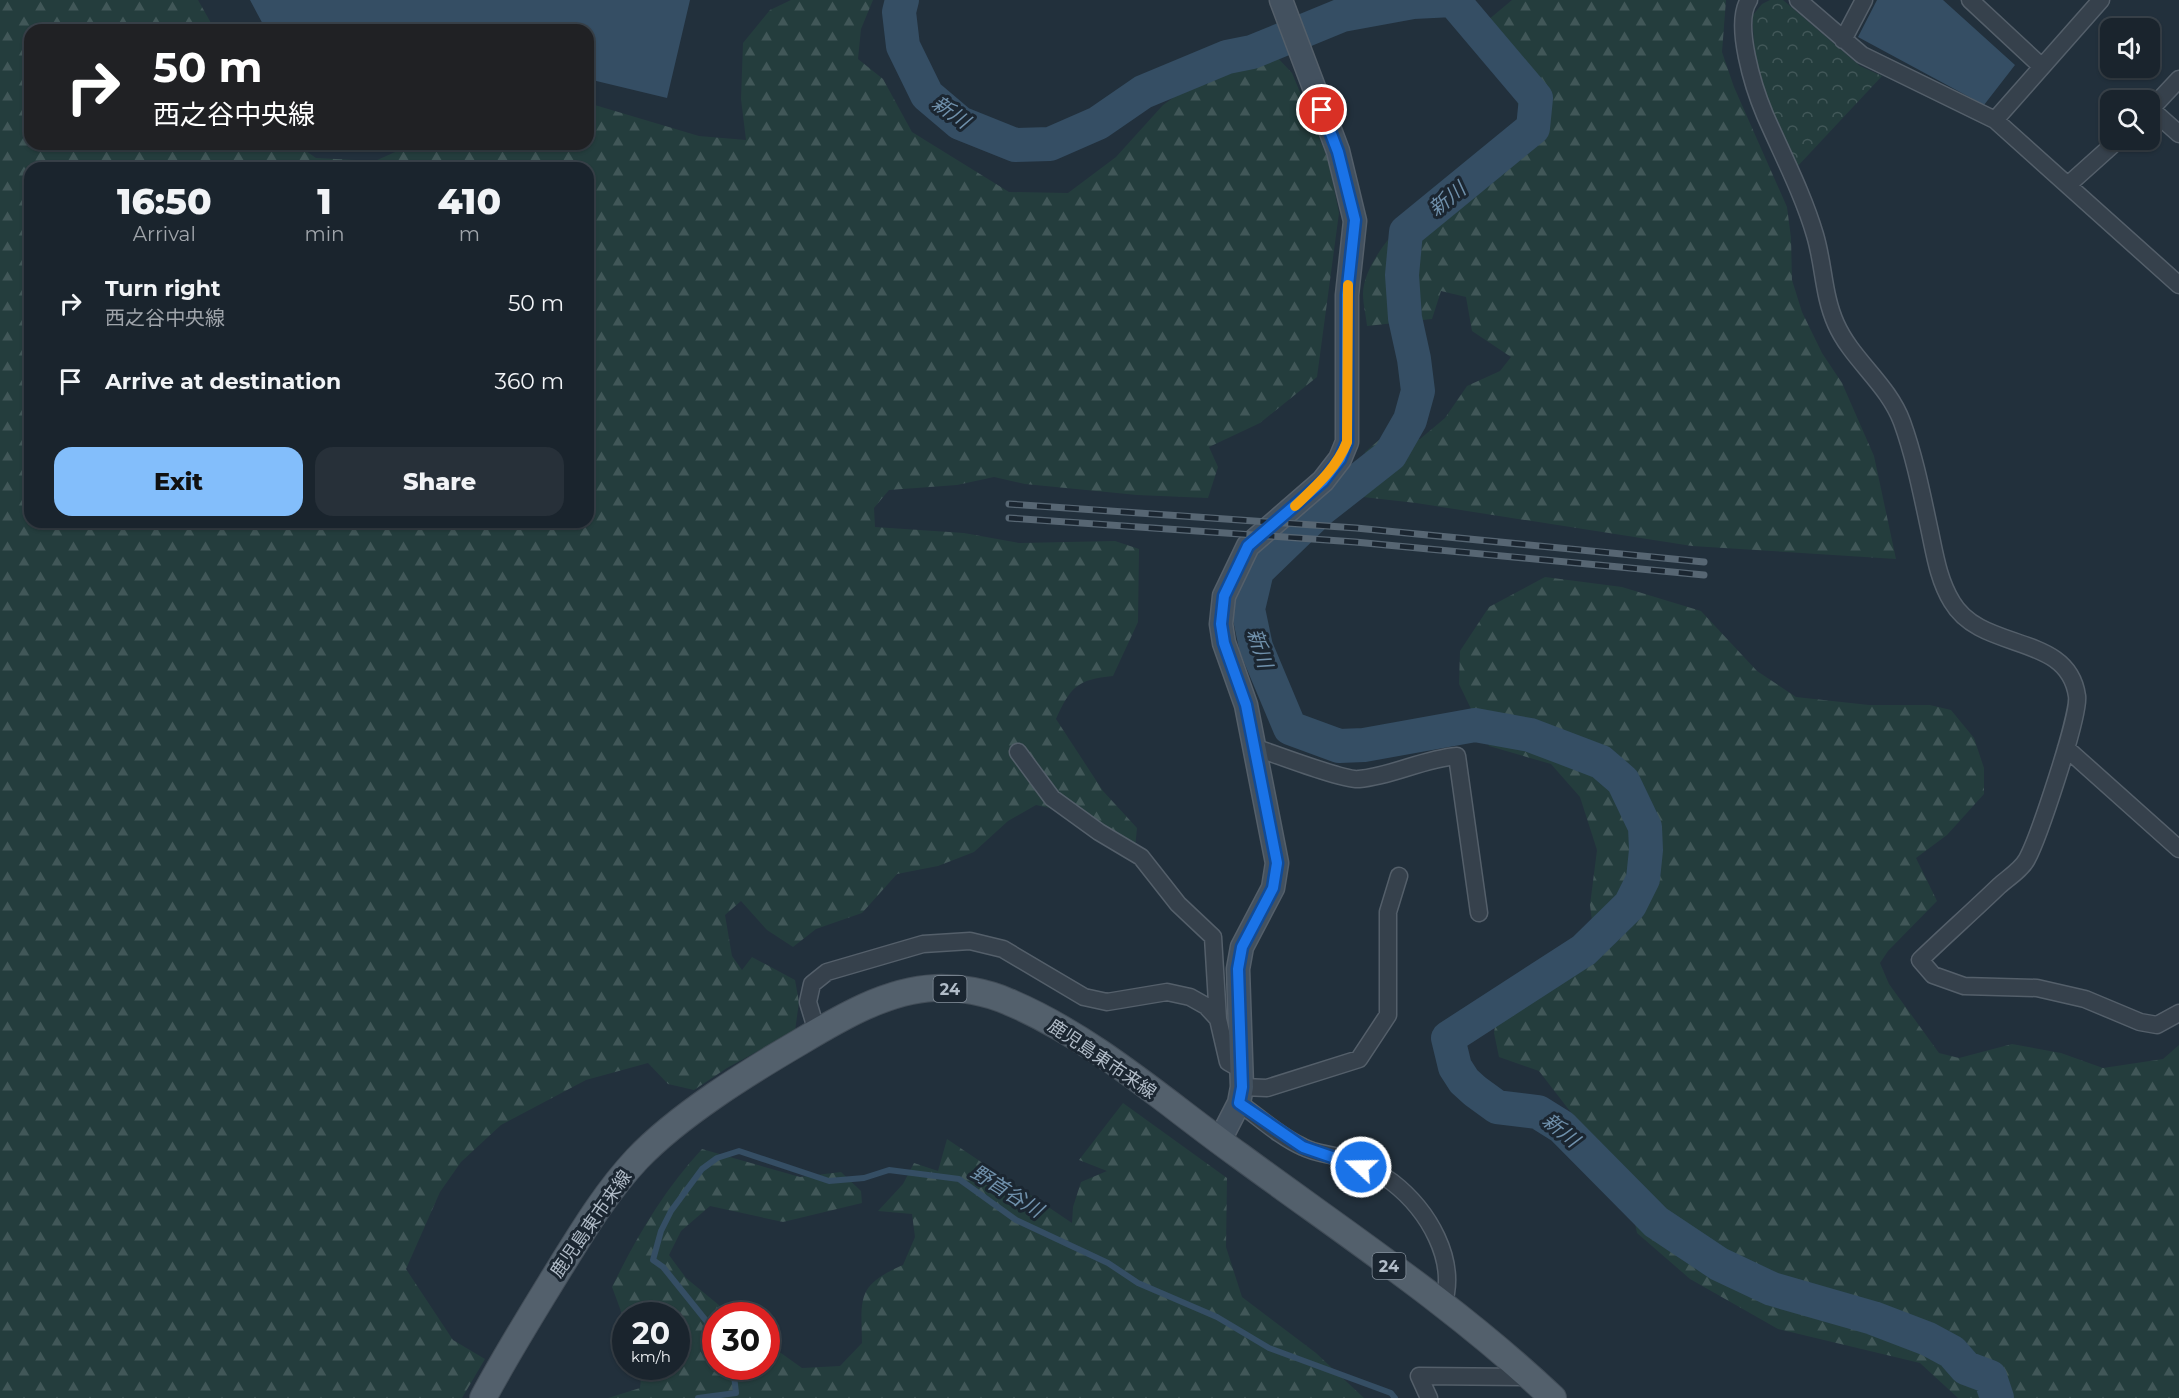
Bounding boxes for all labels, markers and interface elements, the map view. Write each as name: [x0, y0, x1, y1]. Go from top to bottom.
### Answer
map controls: [2100, 18, 2160, 150]
button: sound: [2100, 18, 2160, 78]
text: 50 m: [153, 41, 262, 93]
icon: right: [54, 48, 132, 126]
pin: [1296, 84, 1347, 135]
button: search: [2100, 90, 2160, 150]
water label: 新川: [928, 91, 976, 134]
icon: arrive: [1305, 93, 1338, 126]
text: 西之谷中央線: [153, 98, 315, 131]
water label: 新川: [1424, 176, 1472, 221]
text: 16:50: [117, 179, 212, 223]
text: 1: [317, 179, 332, 223]
text: 410: [438, 179, 501, 223]
text: Arrival: [133, 222, 196, 246]
text: min: [304, 222, 345, 246]
text: m: [459, 222, 480, 246]
text: Turn right: [105, 275, 220, 302]
icon: right: [54, 287, 87, 320]
text: 50 m: [508, 290, 564, 317]
text: 西之谷中央線: [105, 306, 225, 330]
icon: arrive: [54, 365, 87, 398]
text: Arrive at destination: [105, 368, 341, 395]
text: 360 m: [495, 368, 564, 395]
button: Exit: [54, 447, 303, 516]
button: Share: [315, 447, 564, 516]
water label: 新川: [1242, 625, 1278, 673]
road number: 24: [934, 976, 966, 1002]
street label: 鹿児島東市来線: [1044, 1015, 1160, 1103]
water label: 新川: [1538, 1108, 1586, 1153]
position arrow: [1329, 1135, 1393, 1199]
water label: 野首谷川: [967, 1160, 1049, 1223]
street label: 鹿児島東市来線: [546, 1166, 636, 1282]
road number: 24: [1372, 1253, 1406, 1279]
speed limit sign: 30: [702, 1302, 780, 1380]
text: 20: [632, 1315, 670, 1352]
text: km/h: [631, 1347, 671, 1366]

